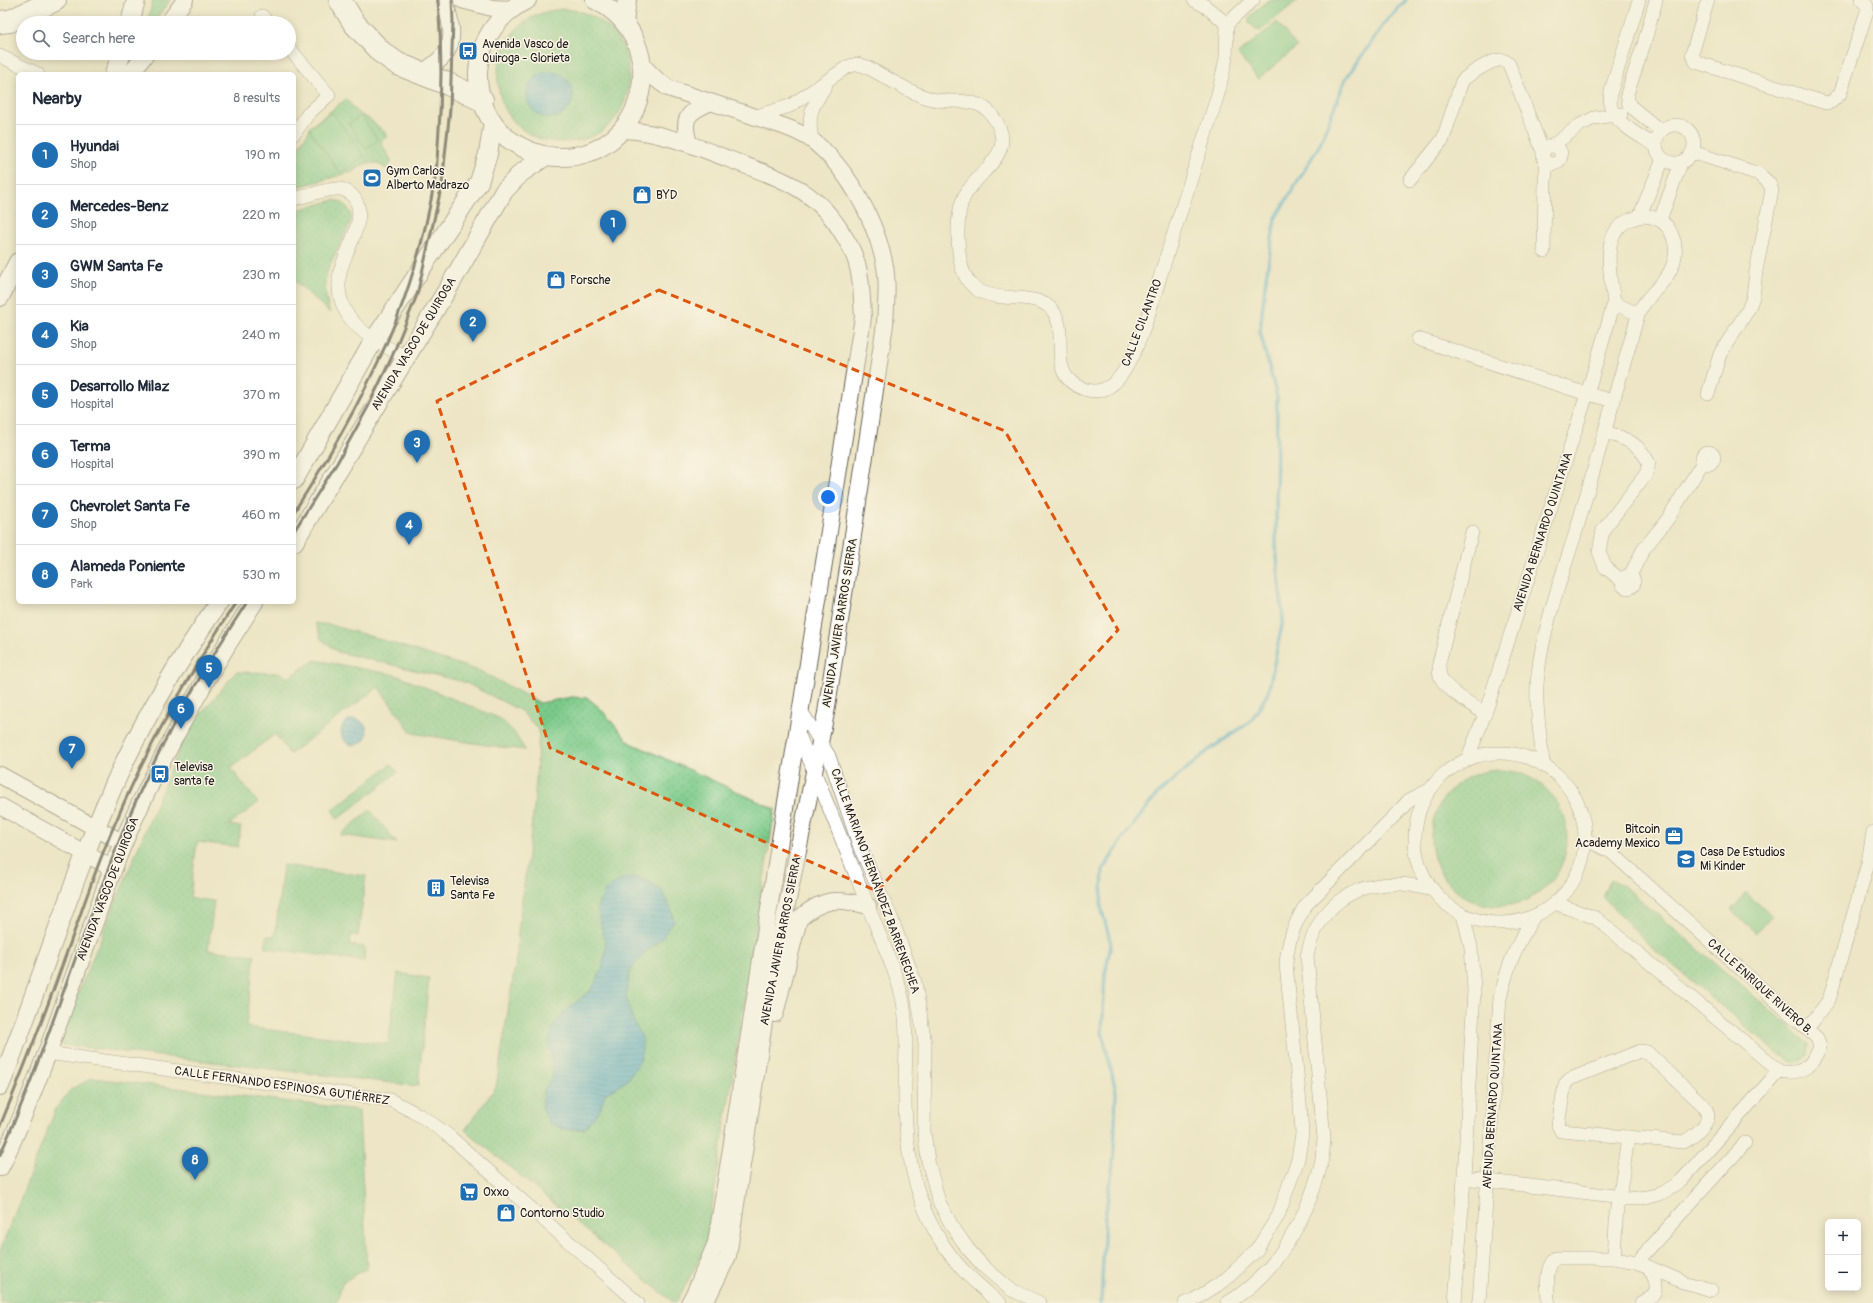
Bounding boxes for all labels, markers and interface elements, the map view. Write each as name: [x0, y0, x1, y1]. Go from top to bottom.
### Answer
search box: [16, 16, 296, 60]
icon: search: [30, 27, 52, 49]
text: Search here: [62, 29, 135, 48]
place label: Avenida Vasco de Quiroga - Glorieta: [482, 37, 570, 66]
bus stop icon: Avenida Vasco de Quiroga - Glorieta: [457, 40, 479, 62]
text: Nearby: [32, 88, 81, 109]
text: 8 results: [234, 90, 280, 106]
text: Hyundai: [70, 137, 119, 156]
text: 1: [42, 147, 48, 163]
text: 190 m: [245, 147, 280, 163]
text: Shop: [70, 156, 97, 172]
place label: Gym Carlos Alberto Madrazo: [386, 164, 470, 193]
sports icon: Gym Carlos Alberto Madrazo: [361, 167, 383, 189]
shop icon: BYD: [631, 184, 653, 206]
place label: BYD: [656, 188, 678, 203]
text: Mercedes-Benz: [70, 197, 168, 216]
text: 2: [41, 207, 49, 223]
text: 220 m: [242, 207, 280, 223]
pin: 1: [600, 210, 626, 243]
text: Shop: [70, 216, 97, 232]
text: GWM Santa Fe: [70, 257, 163, 276]
text: 3: [41, 267, 49, 283]
text: 230 m: [243, 267, 280, 283]
shop icon: Porsche: [545, 269, 567, 291]
place label: Porsche: [570, 273, 610, 288]
street label: AVENIDA VASCO DE QUIROGA: [368, 274, 460, 413]
text: Shop: [70, 276, 97, 292]
street label: CALLE CILANTRO: [1118, 277, 1166, 369]
pin: 2: [460, 309, 486, 342]
text: Kia: [70, 317, 89, 336]
text: 4: [41, 327, 49, 343]
text: 240 m: [242, 327, 280, 343]
text: Shop: [70, 336, 97, 352]
text: Desarrollo Milaz: [70, 377, 169, 396]
text: 5: [41, 387, 49, 403]
text: 370 m: [243, 387, 280, 403]
text: Hospital: [70, 396, 114, 412]
pin: 3: [404, 430, 430, 463]
text: Terma: [70, 437, 110, 456]
text: 6: [41, 447, 49, 463]
text: 390 m: [243, 447, 280, 463]
street label: AVENIDA BERNARDO QUINTANA: [1510, 450, 1576, 614]
text: Hospital: [70, 456, 114, 472]
your location: [818, 487, 838, 507]
text: Chevrolet Santa Fe: [70, 497, 190, 516]
text: 7: [42, 507, 48, 523]
text: 460 m: [242, 507, 280, 523]
pin: 4: [396, 512, 422, 545]
text: Shop: [70, 516, 97, 532]
street label: AVENIDA JAVIER BARROS SIERRA: [819, 537, 861, 709]
text: Alameda Poniente: [70, 557, 185, 576]
text: 8: [42, 567, 48, 583]
text: 530 m: [242, 567, 280, 583]
text: Park: [70, 576, 93, 592]
pin: 5: [196, 655, 222, 688]
pin: 6: [168, 696, 194, 729]
pin: 7: [59, 736, 85, 769]
place label: Televisa santa fe: [174, 760, 214, 789]
bus stop icon: Televisa santa fe: [149, 763, 171, 785]
street label: CALLE MARIANO HERNÁNDEZ BARRENECHEA: [827, 766, 924, 996]
street label: AVENIDA VASCO DE QUIROGA: [74, 815, 142, 963]
place label: Bitcoin Academy Mexico: [1575, 822, 1661, 851]
office icon: Bitcoin Academy Mexico: [1663, 825, 1685, 847]
place label: Casa De Estudios Mi Kinder: [1700, 845, 1786, 874]
school or university icon: Casa De Estudios Mi Kinder: [1675, 848, 1697, 870]
street label: AVENIDA JAVIER BARROS SIERRA: [757, 855, 805, 1027]
place label: Televisa Santa Fe: [450, 874, 495, 903]
building icon: Televisa Santa Fe: [425, 877, 447, 899]
street label: CALLE ENRIQUE RIVERO B.: [1704, 936, 1816, 1038]
street label: AVENIDA BERNARDO QUINTANA: [1480, 1022, 1506, 1190]
street label: CALLE FERNANDO ESPINOSA GUTIÉRREZ: [173, 1062, 391, 1109]
pin: 8: [182, 1147, 208, 1180]
supermarket icon: Oxxo: [458, 1181, 480, 1203]
place label: Oxxo: [483, 1185, 510, 1200]
shop icon: Contorno Studio: [495, 1202, 517, 1224]
place label: Contorno Studio: [520, 1206, 605, 1221]
map controls: [1825, 1219, 1861, 1291]
button: +: [1825, 1219, 1861, 1255]
button: −: [1825, 1255, 1861, 1291]

